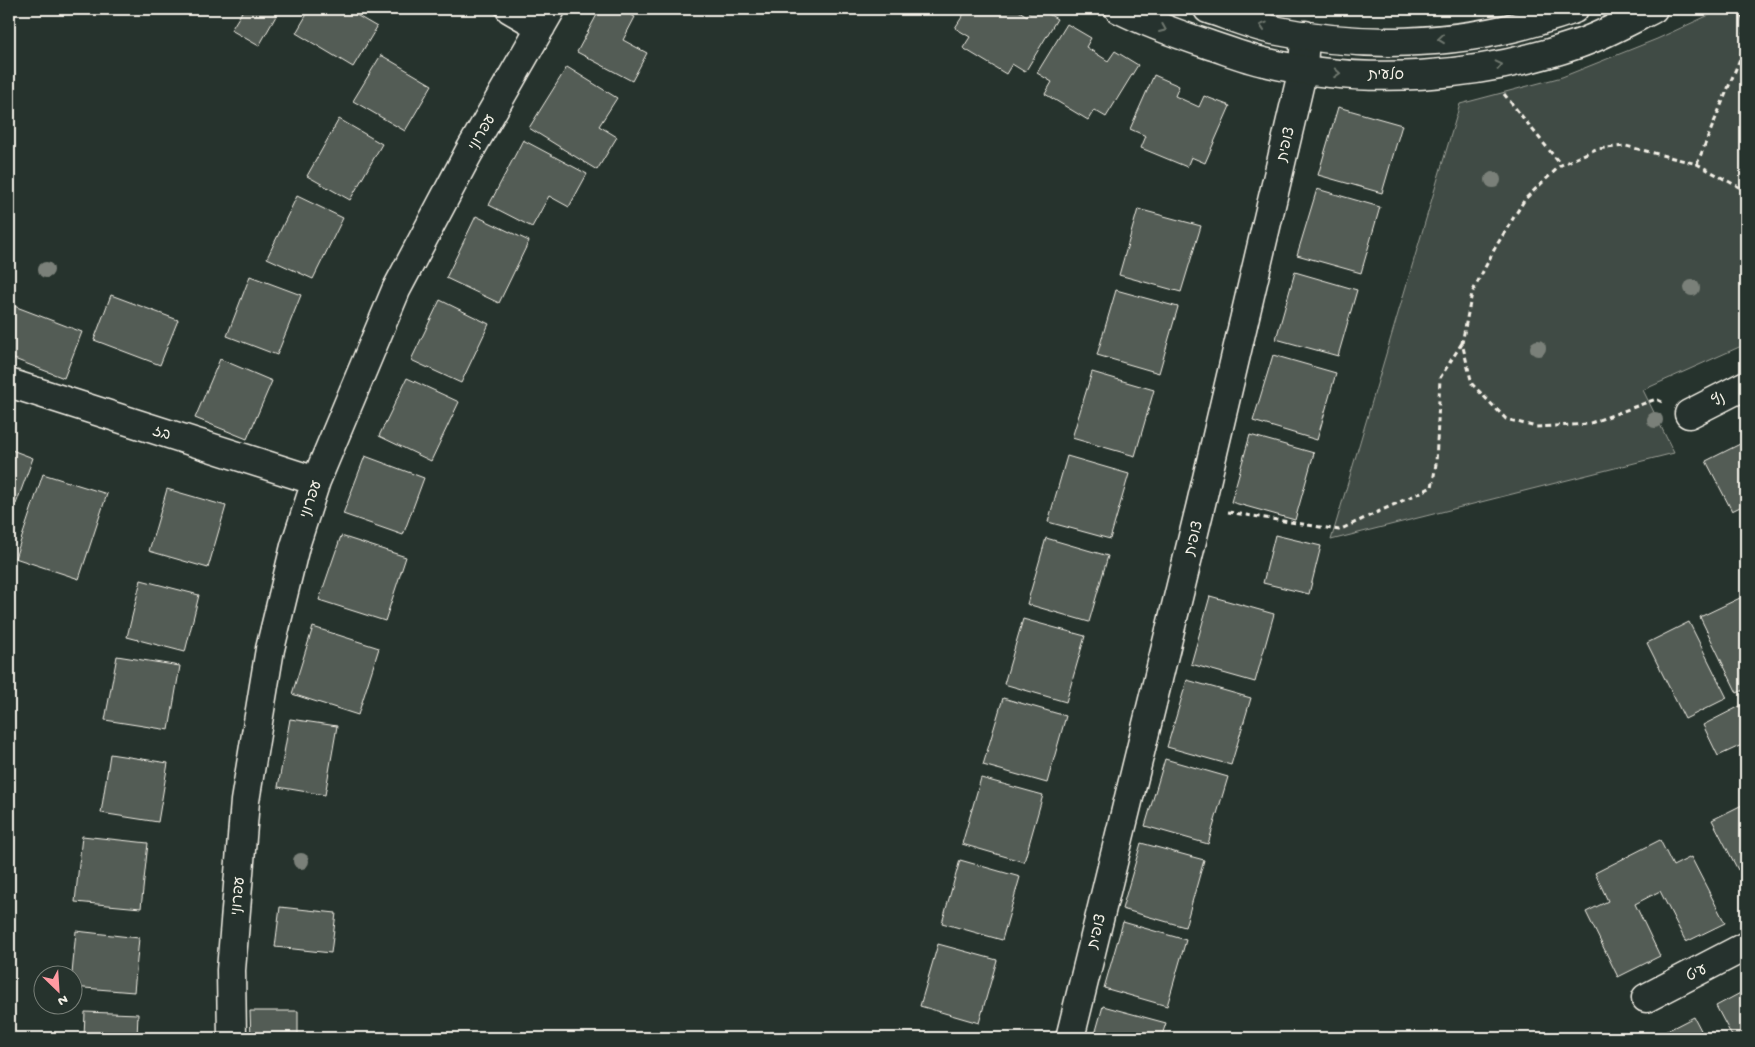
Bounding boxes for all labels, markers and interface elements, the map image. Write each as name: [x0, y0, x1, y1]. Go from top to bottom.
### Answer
one-way arrow: [1158, 22, 1167, 33]
one-way arrow: [1259, 22, 1267, 32]
one-way arrow: [1437, 33, 1445, 44]
one-way arrow: [1494, 60, 1503, 71]
street label: סלעית: [1367, 66, 1404, 85]
one-way arrow: [1333, 67, 1341, 78]
street label: עפרוני: [465, 111, 500, 154]
street label: צופית: [1274, 125, 1300, 165]
street label: נץ: [1709, 389, 1729, 412]
street label: בז: [150, 423, 173, 445]
street label: עפרוני: [297, 478, 327, 521]
street label: צופית: [1182, 519, 1208, 559]
street label: עפרוני: [228, 876, 250, 916]
street label: צופית: [1085, 912, 1111, 952]
street label: עיט: [1683, 961, 1710, 987]
north arrow: [32, 964, 82, 1014]
text: N: [55, 990, 70, 1009]

